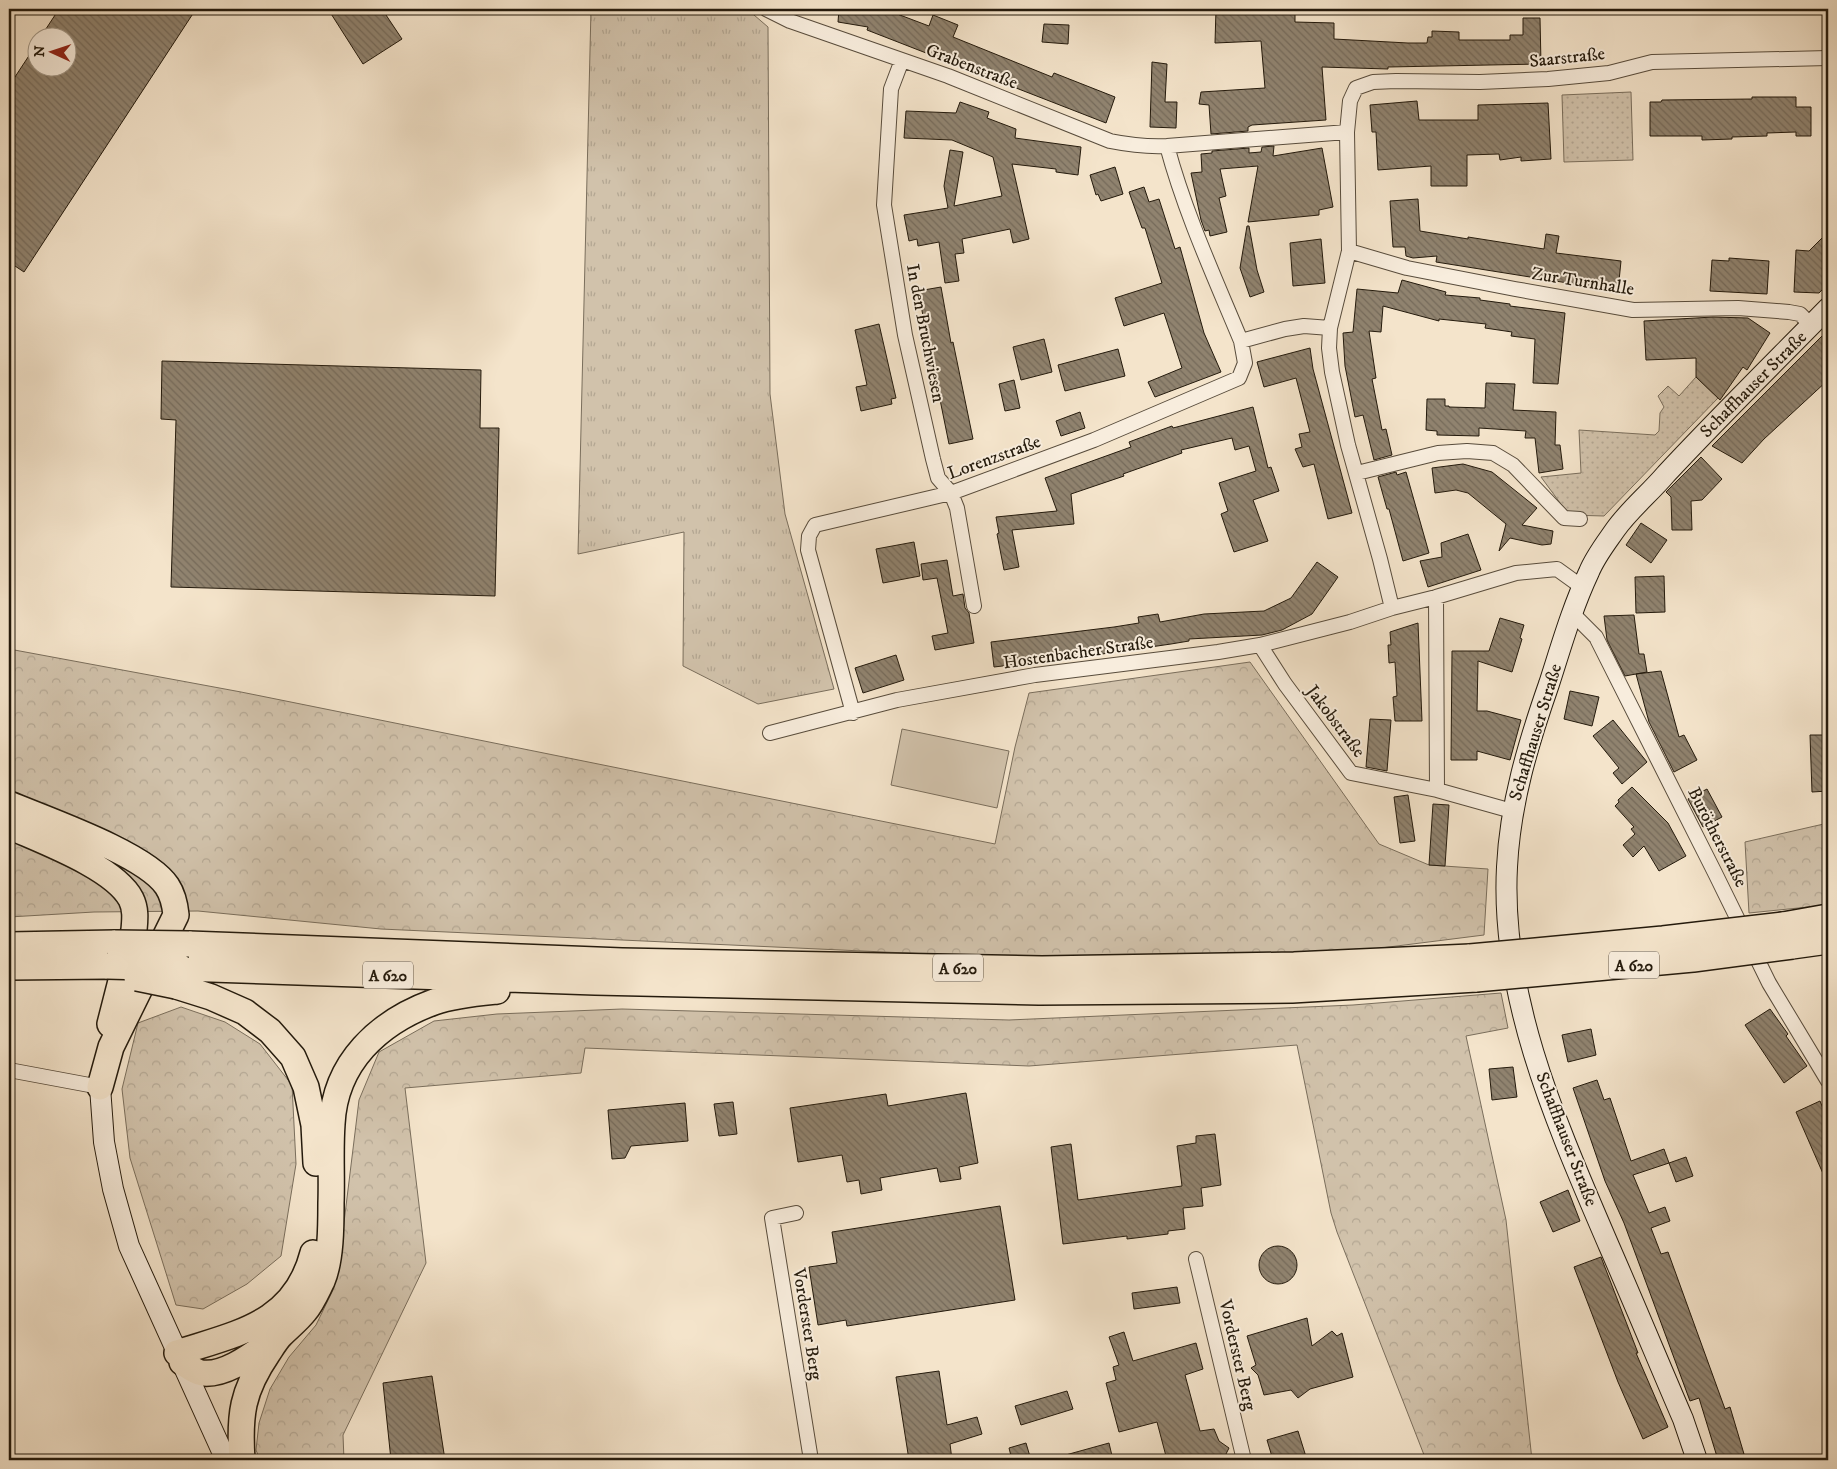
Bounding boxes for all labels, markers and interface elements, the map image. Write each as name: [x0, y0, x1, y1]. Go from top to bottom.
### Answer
north arrow: [28, 28, 78, 78]
street label: Grabenstraße: [923, 39, 1021, 95]
street label: Saarstraße: [1528, 43, 1606, 73]
text: N: [31, 45, 49, 58]
street label: In den Bruchwiesen: [901, 262, 949, 405]
street label: Zur Turnhalle: [1530, 263, 1636, 301]
street label: Schaffhauser Straße: [1696, 327, 1812, 443]
street label: Lorenzstraße: [945, 431, 1044, 485]
street label: Hostenbacher Straße: [1002, 632, 1155, 674]
street label: Schaffhauser Straße: [1505, 661, 1567, 803]
street label: Jakobstraße: [1300, 679, 1370, 762]
street label: Burötherstraße: [1682, 784, 1752, 891]
road number: A 620: [1609, 952, 1659, 978]
road number: A 620: [933, 954, 983, 981]
road number: A 620: [363, 962, 413, 988]
street label: Schaffhauser Straße: [1530, 1069, 1602, 1210]
street label: Vorderster Berg: [787, 1266, 827, 1382]
street label: Vorderster Berg: [1213, 1297, 1261, 1413]

